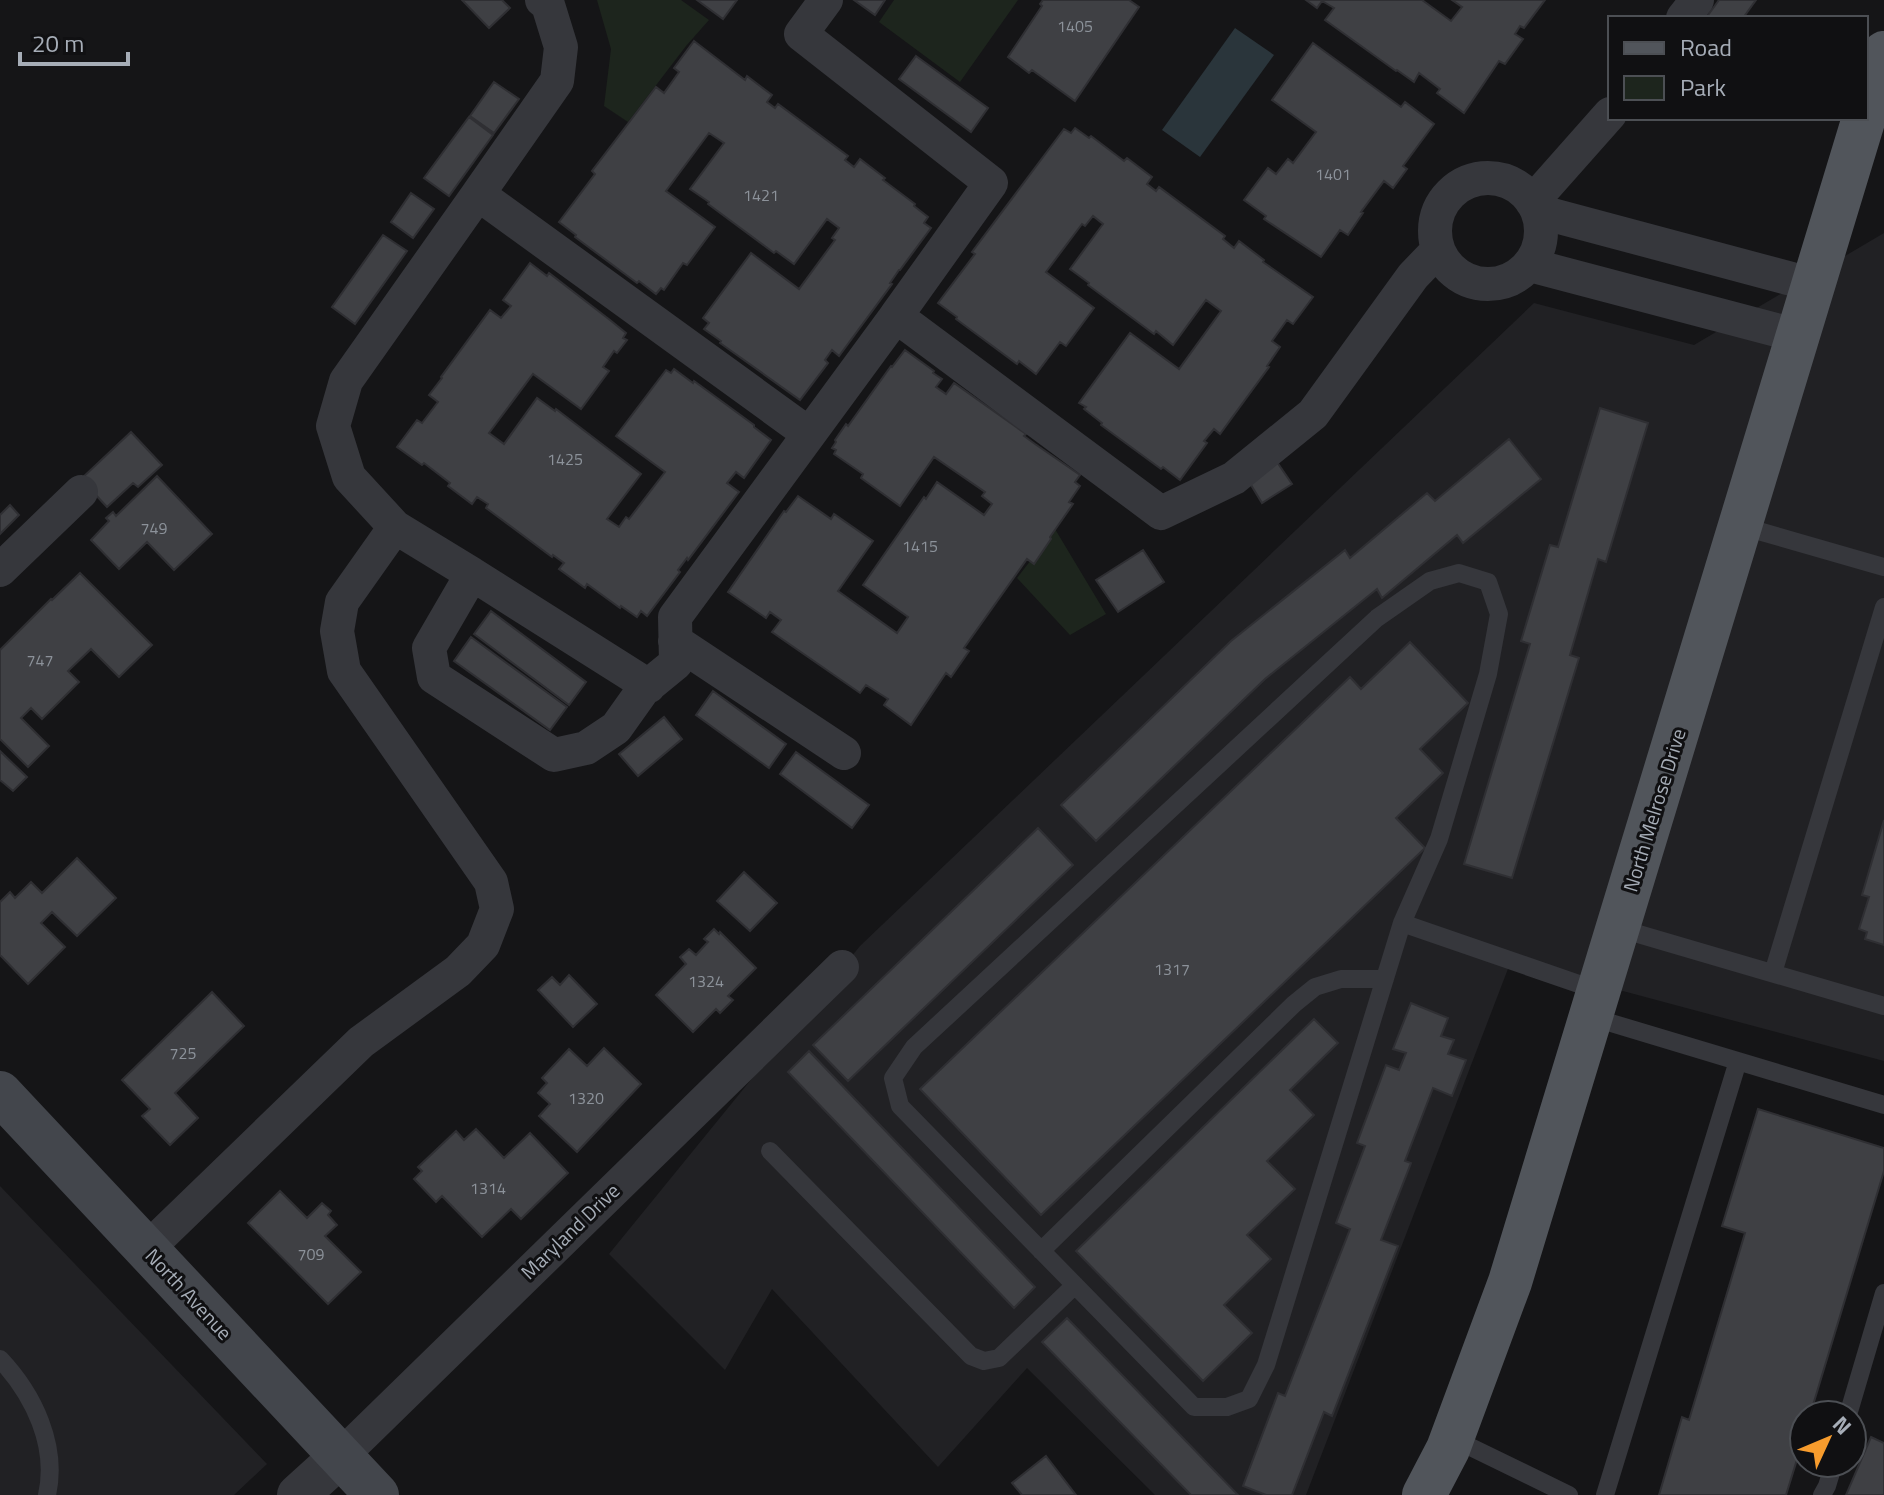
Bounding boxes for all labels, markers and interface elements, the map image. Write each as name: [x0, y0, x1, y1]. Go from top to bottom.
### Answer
house number: 1405: [1057, 14, 1093, 38]
scale bar: [20, 16, 128, 66]
legend: [1608, 16, 1868, 120]
text: 20 m: [32, 25, 84, 61]
text: Road: [1680, 29, 1732, 65]
text: Park: [1680, 69, 1726, 105]
house number: 1401: [1315, 162, 1351, 186]
house number: 1421: [743, 183, 779, 207]
house number: 1425: [547, 447, 583, 471]
house number: 749: [141, 516, 167, 540]
house number: 1415: [902, 534, 938, 558]
house number: 747: [27, 648, 53, 672]
street label: North Melrose Drive: [1614, 725, 1694, 895]
house number: 1317: [1154, 957, 1190, 981]
house number: 1324: [688, 969, 724, 993]
house number: 725: [170, 1041, 196, 1065]
house number: 1320: [568, 1086, 604, 1110]
house number: 1314: [470, 1176, 506, 1200]
street label: Maryland Drive: [513, 1176, 627, 1286]
street label: North Avenue: [138, 1241, 240, 1347]
house number: 709: [298, 1242, 324, 1266]
north arrow: [1788, 1399, 1868, 1479]
text: N: [1825, 1408, 1860, 1442]

